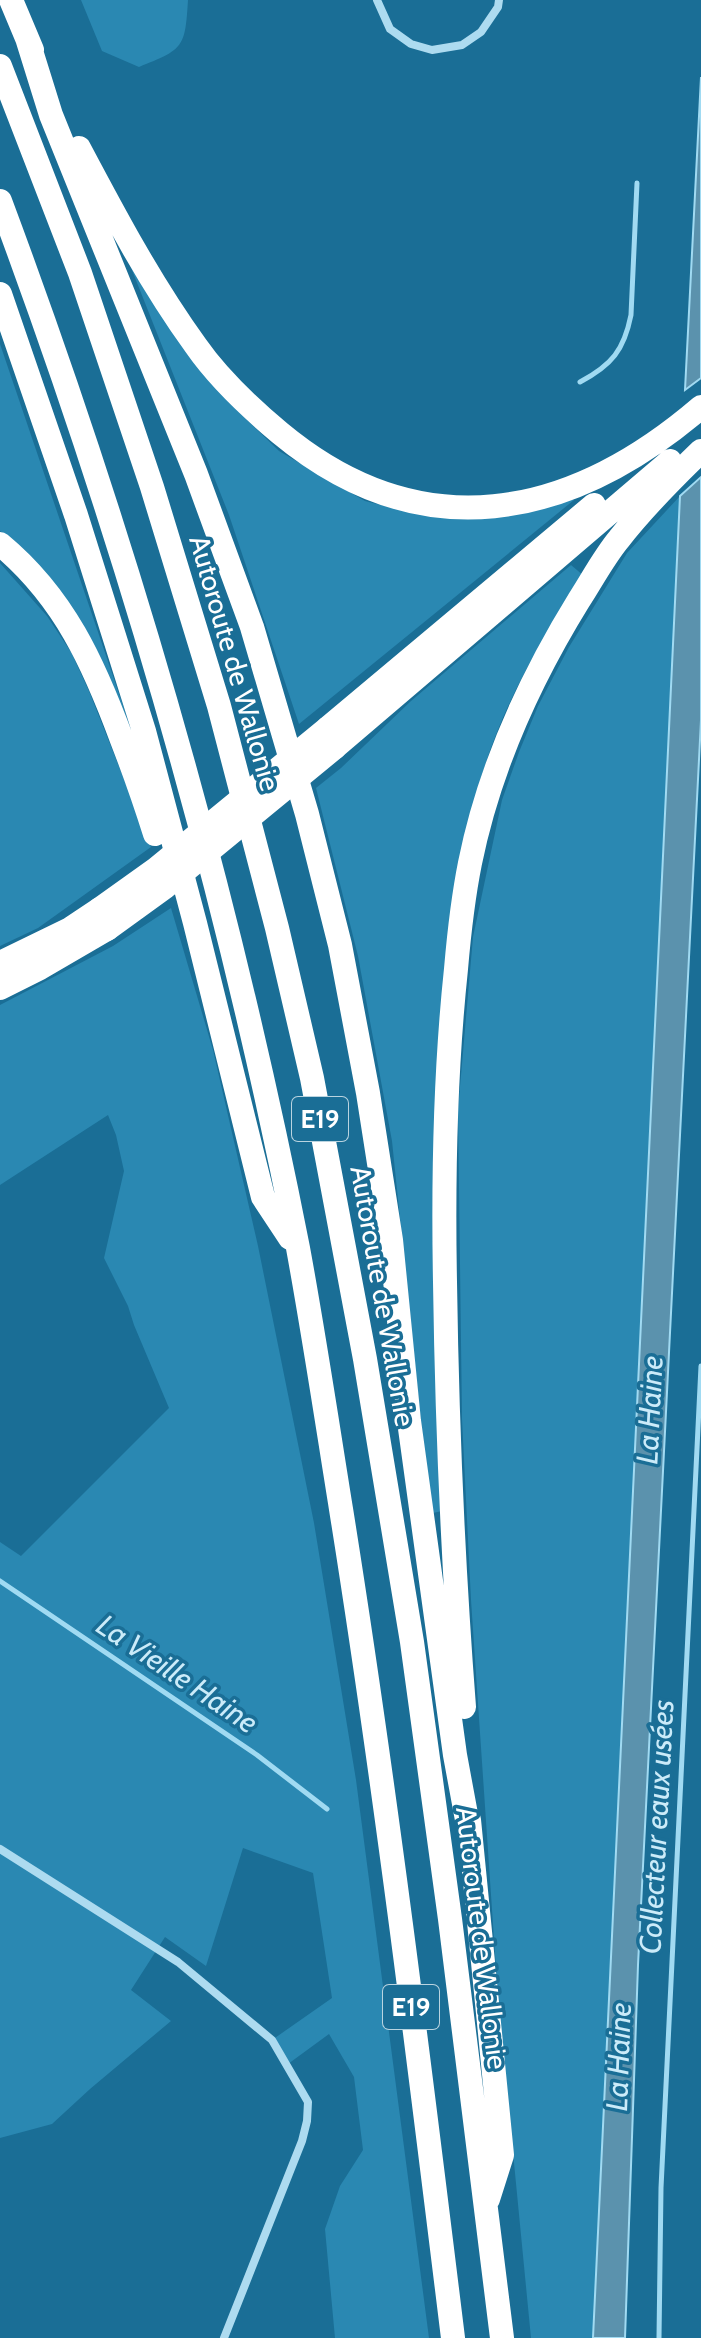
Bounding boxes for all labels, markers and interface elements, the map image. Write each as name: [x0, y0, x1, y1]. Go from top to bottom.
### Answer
street label: Autoroute de Wallonie: [182, 531, 288, 795]
road number: E19: [292, 1097, 348, 1141]
street label: Autoroute de Wallonie: [343, 1163, 423, 1429]
water label: La Haine: [628, 1355, 671, 1465]
water label: La Vieille Haine: [90, 1606, 265, 1741]
water label: Collecteur eaux usées: [631, 1699, 682, 1955]
street label: Autoroute de Wallonie: [449, 1805, 515, 2071]
road number: E19: [383, 1985, 439, 2029]
water label: La Haine: [598, 2002, 639, 2112]

